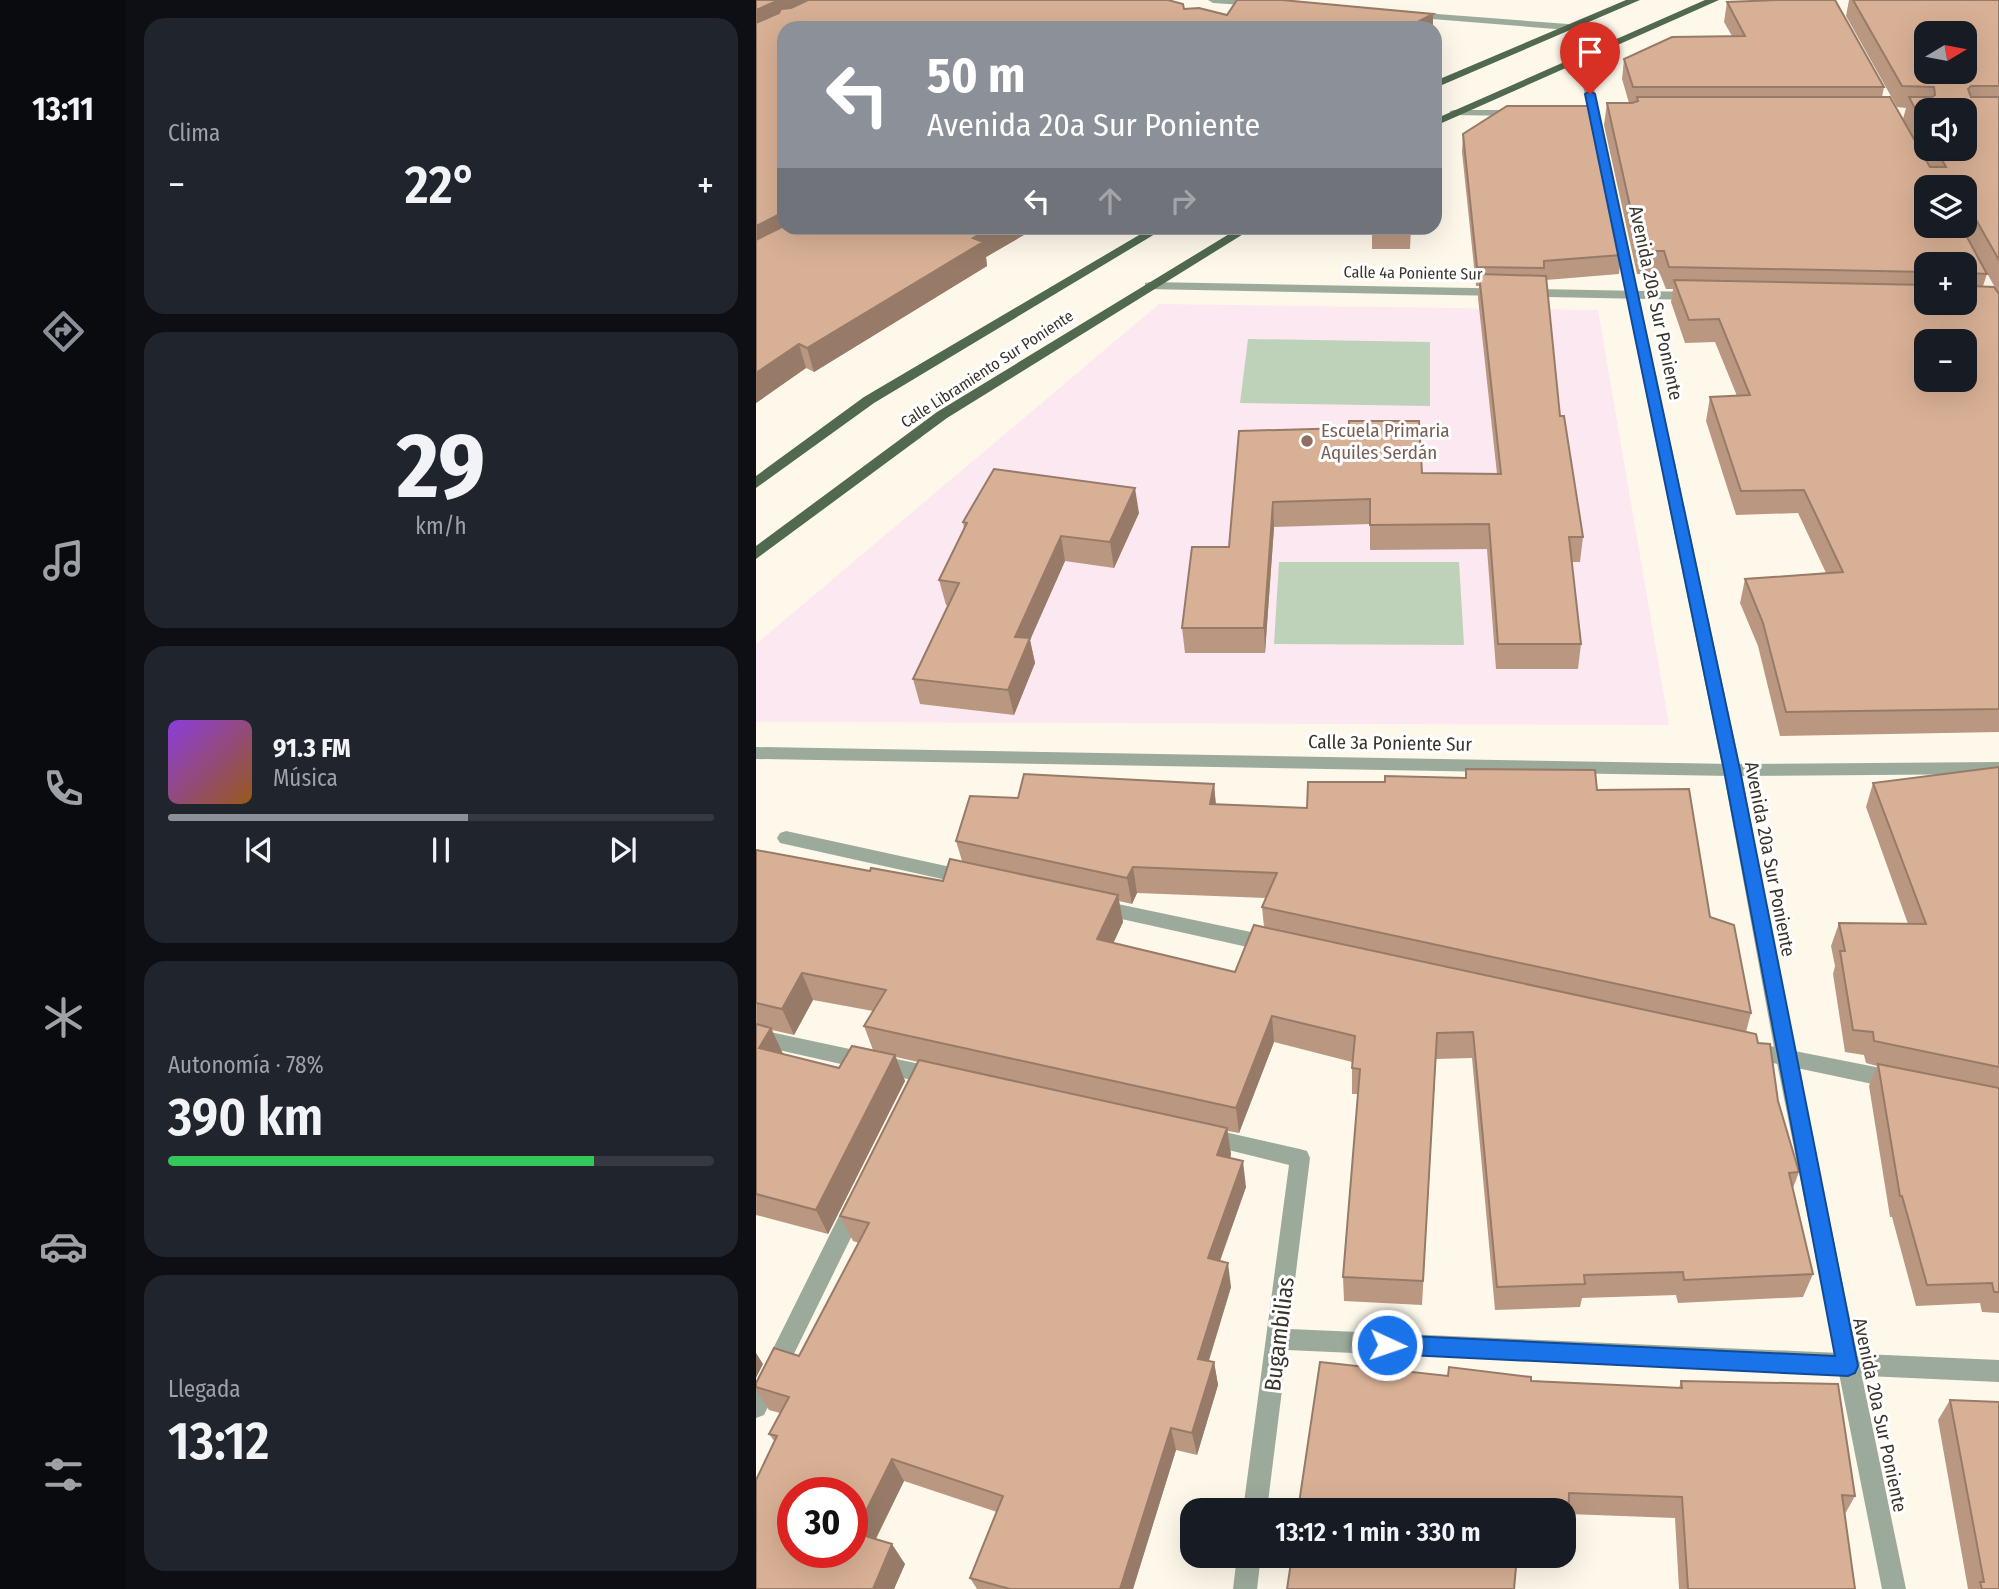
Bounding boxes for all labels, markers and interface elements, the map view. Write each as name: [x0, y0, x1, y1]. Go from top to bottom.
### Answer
north arrow: [1914, 21, 1978, 84]
map controls: [1914, 21, 1977, 392]
pin: [1560, 22, 1620, 94]
icon: arrive: [1571, 33, 1609, 71]
text: 50 m: [927, 46, 1025, 105]
icon: left: [812, 49, 903, 140]
text: 13:11: [32, 90, 94, 128]
button: sound: [1914, 98, 1977, 161]
text: Avenida 20a Sur Poniente: [927, 106, 1260, 144]
text: Clima: [168, 119, 220, 147]
text: 22°: [405, 154, 477, 217]
text: −: [168, 162, 185, 208]
text: +: [697, 162, 714, 208]
button: layers: [1914, 175, 1977, 238]
icon: left: [1018, 182, 1056, 220]
icon: ahead: [1091, 182, 1129, 220]
icon: right: [1164, 182, 1202, 220]
street label: Avenida 20a Sur Poniente: [1624, 204, 1688, 402]
button: +: [1914, 252, 1977, 315]
street label: Calle 4a Poniente Sur: [1344, 262, 1483, 284]
street label: Calle Libramiento Sur Poniente: [897, 306, 1077, 432]
icon: directions: [39, 307, 88, 356]
button: −: [1914, 329, 1977, 392]
text: 29: [397, 412, 485, 521]
place label: Escuela Primaria Aquiles Serdán: [1321, 419, 1450, 464]
marker: Escuela Primaria Aquiles Serdán: [1299, 433, 1315, 449]
text: km/h: [415, 512, 467, 540]
icon: music: [39, 536, 88, 585]
street label: Calle 3a Poniente Sur: [1308, 730, 1473, 756]
text: 91.3 FM: [273, 733, 351, 764]
street label: Avenida 20a Sur Poniente: [1740, 760, 1800, 958]
icon: phone: [39, 764, 88, 813]
text: Música: [273, 764, 338, 792]
icon: previous: [240, 831, 278, 869]
icon: pause: [422, 831, 460, 869]
icon: next: [604, 831, 642, 869]
icon: climate: [39, 993, 88, 1042]
text: Autonomía · 78%: [168, 1051, 324, 1079]
text: 390 km: [168, 1086, 323, 1149]
icon: car: [39, 1222, 88, 1271]
street label: Bugambilias: [1258, 1275, 1300, 1393]
position arrow: [1350, 1308, 1424, 1382]
street label: Avenida 20a Sur Poniente: [1848, 1316, 1912, 1514]
text: Llegada: [168, 1375, 240, 1403]
text: 13:12: [168, 1410, 269, 1473]
icon: filters: [39, 1450, 88, 1499]
speed limit sign: 30: [777, 1477, 868, 1568]
text: 13:12 · 1 min · 330 m: [1275, 1517, 1481, 1548]

